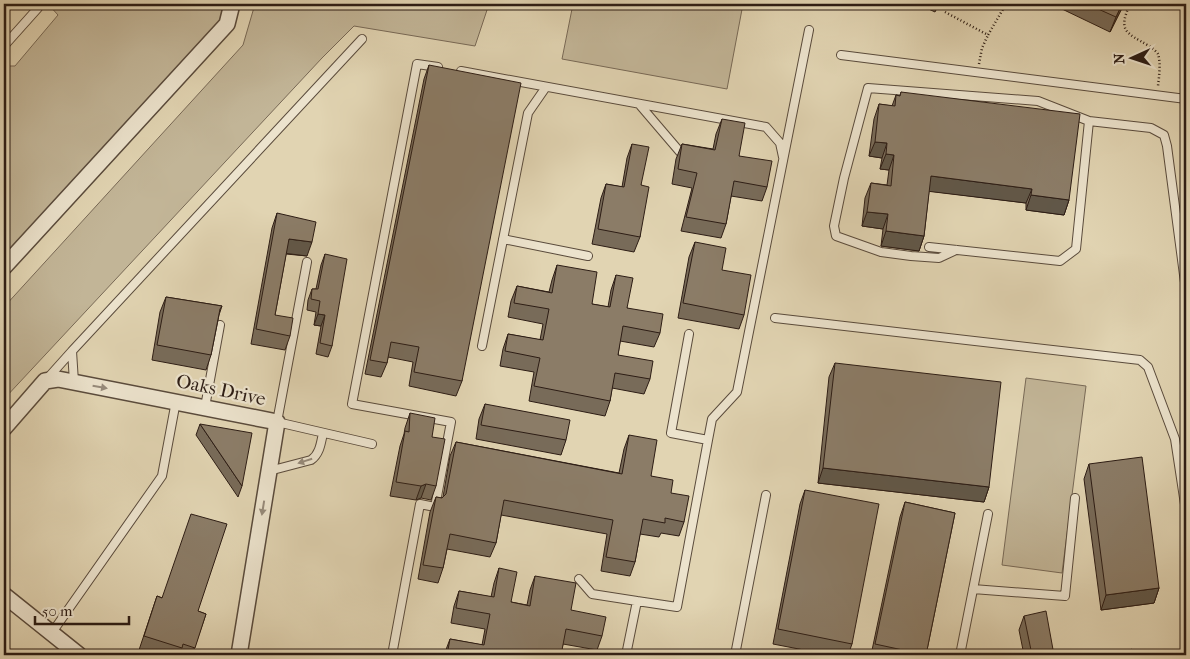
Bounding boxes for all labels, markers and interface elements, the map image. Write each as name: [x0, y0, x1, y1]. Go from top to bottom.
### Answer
north arrow: [1108, 32, 1158, 82]
text: N: [1111, 53, 1128, 64]
street label: Oaks Drive: [174, 370, 268, 410]
one-way arrow: [93, 383, 109, 391]
one-way arrow: [298, 458, 313, 466]
one-way arrow: [258, 500, 266, 516]
scale bar: [35, 594, 129, 626]
text: 50 m: [42, 602, 73, 620]

